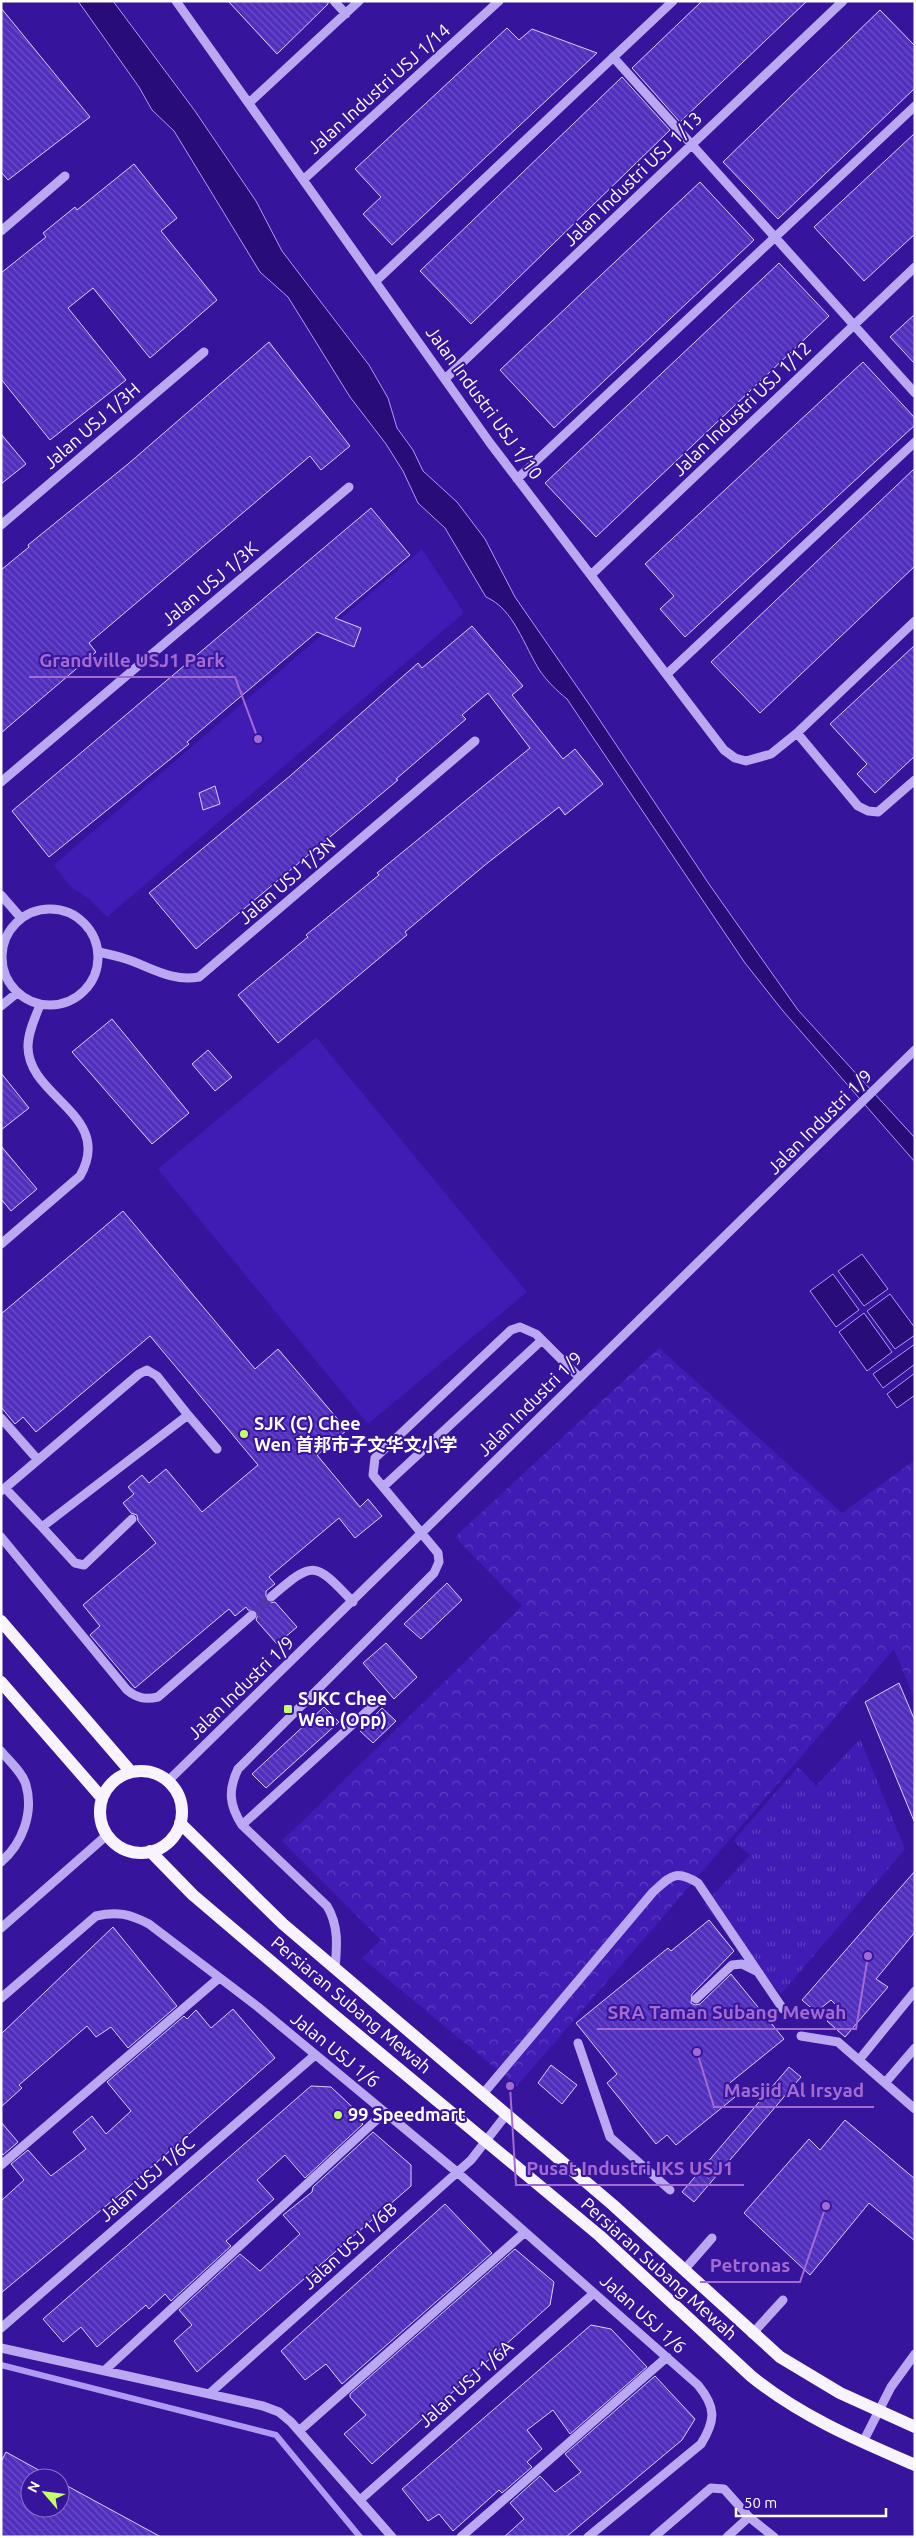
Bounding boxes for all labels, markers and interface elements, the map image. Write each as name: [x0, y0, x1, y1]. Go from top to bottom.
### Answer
street label: Jalan Industri USJ 1/14: [303, 19, 453, 157]
street label: Jalan Industri USJ 1/13: [559, 107, 706, 249]
street label: Jalan Industri USJ 1/10: [423, 322, 547, 483]
street label: Jalan Industri USJ 1/12: [668, 337, 815, 479]
street label: Jalan USJ 1/3H: [39, 378, 143, 472]
street label: Jalan USJ 1/3K: [157, 537, 261, 629]
callout: Grandville USJ1 Park: [29, 643, 235, 677]
text: Grandville USJ1 Park: [39, 649, 225, 671]
street label: Jalan USJ 1/3N: [234, 833, 339, 927]
street label: Jalan Industri 1/9: [763, 1065, 876, 1178]
street label: Jalan Industri 1/9: [473, 1347, 586, 1460]
place label: SJK (C) Chee Wen 首邦市子文华文小学: [254, 1413, 458, 1454]
marker: SJK (C) Chee Wen 首邦市子文华文小学: [238, 1428, 250, 1440]
street label: Jalan Industri 1/9: [183, 1632, 297, 1743]
place label: SJKC Chee Wen (Opp): [298, 1688, 387, 1730]
marker: SJKC Chee Wen (Opp): [282, 1703, 294, 1715]
street label: Persiaran Subang Mewah: [268, 1932, 436, 2077]
callout: SRA Taman Subang Mewah: [597, 1995, 856, 2029]
text: SRA Taman Subang Mewah: [608, 2001, 846, 2023]
street label: Jalan USJ 1/6: [287, 2007, 384, 2091]
callout: Masjid Al Irsyad: [714, 2073, 874, 2107]
text: Masjid Al Irsyad: [724, 2079, 864, 2101]
place label: 99 Speedmart: [348, 2104, 466, 2124]
marker: 99 Speedmart: [332, 2109, 344, 2121]
street label: Jalan USJ 1/6C: [95, 2132, 198, 2225]
callout: Pusat Industri IKS USJ1: [516, 2151, 744, 2185]
text: Pusat Industri IKS USJ1: [526, 2157, 734, 2179]
street label: Persiaran Subang Mewah: [578, 2193, 742, 2343]
street label: Jalan USJ 1/6B: [298, 2198, 400, 2293]
callout: Petronas: [700, 2248, 800, 2282]
text: Petronas: [710, 2254, 790, 2276]
street label: Jalan USJ 1/6: [597, 2270, 691, 2357]
street label: Jalan USJ 1/6A: [414, 2336, 517, 2431]
north arrow: [20, 2468, 70, 2518]
text: N: [24, 2479, 43, 2495]
scale bar: [736, 2486, 886, 2518]
text: 50 m: [744, 2494, 777, 2511]

